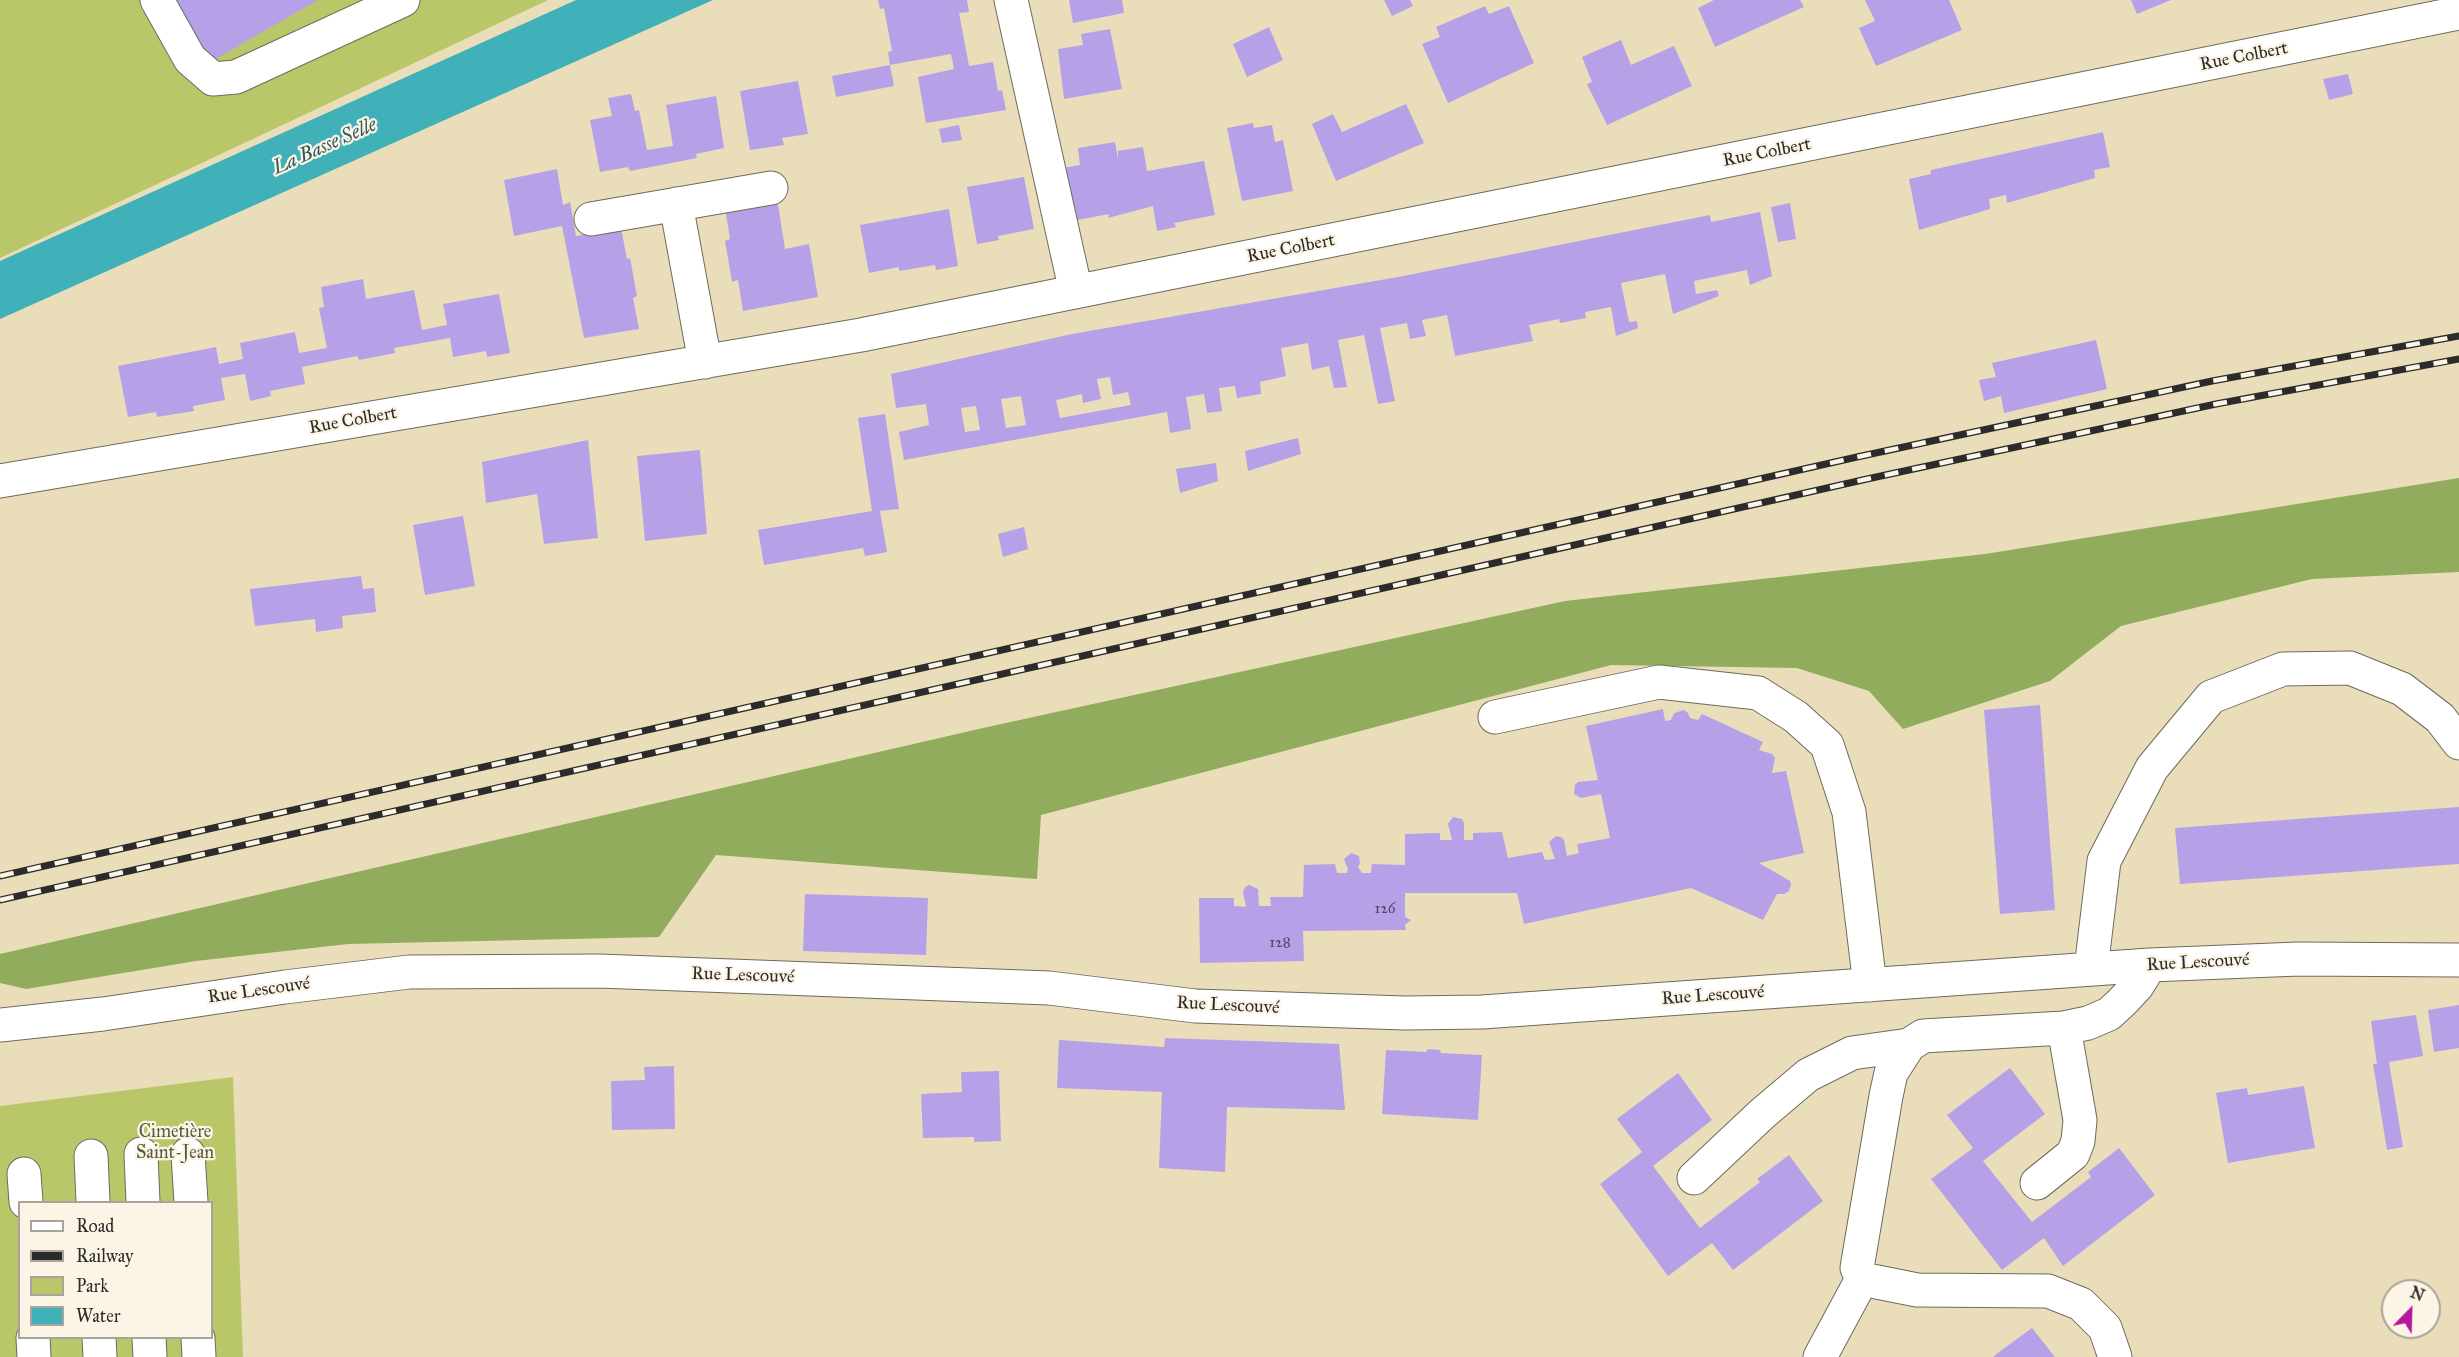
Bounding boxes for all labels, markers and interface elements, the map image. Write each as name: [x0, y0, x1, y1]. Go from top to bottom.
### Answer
street label: Rue Colbert: [2198, 38, 2290, 76]
water label: La Basse Selle: [269, 113, 381, 181]
street label: Rue Colbert: [1721, 134, 1813, 172]
street label: Rue Colbert: [1245, 230, 1337, 268]
street label: Rue Colbert: [307, 403, 399, 439]
house number: 126: [1374, 900, 1396, 918]
house number: 128: [1269, 934, 1291, 952]
street label: Rue Lescouvé: [2146, 950, 2250, 976]
street label: Rue Lescouvé: [691, 963, 795, 989]
street label: Rue Lescouvé: [206, 973, 312, 1009]
street label: Rue Lescouvé: [1661, 982, 1765, 1010]
street label: Rue Lescouvé: [1176, 993, 1280, 1019]
park label: Cimetière Saint-Jean: [136, 1122, 214, 1164]
legend: [18, 1201, 213, 1339]
text: Road: [76, 1215, 114, 1237]
text: Railway: [76, 1245, 133, 1267]
text: Park: [76, 1275, 109, 1297]
north arrow: [2381, 1279, 2441, 1339]
text: N: [2407, 1282, 2427, 1305]
text: Water: [76, 1305, 120, 1327]

